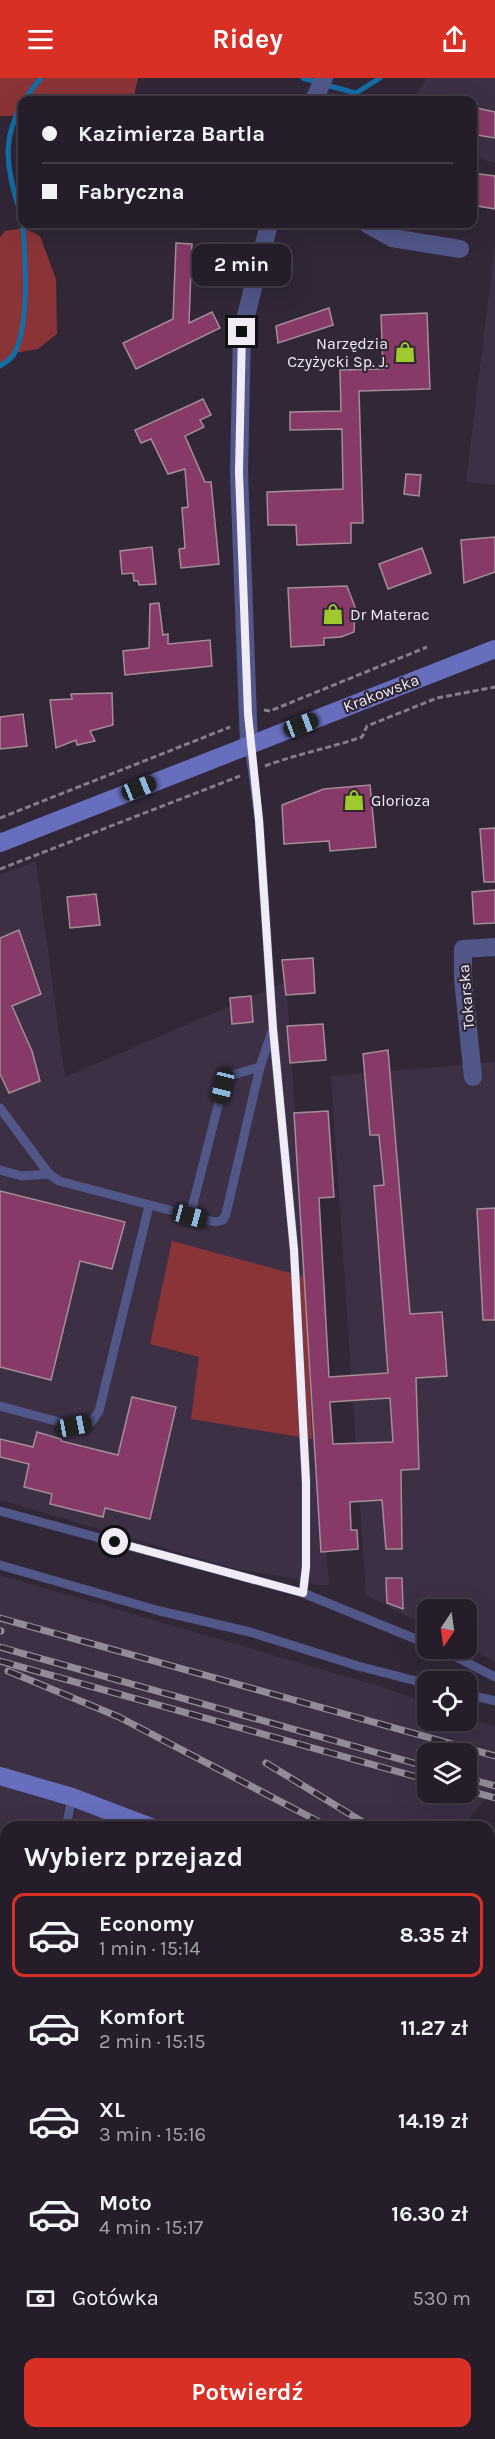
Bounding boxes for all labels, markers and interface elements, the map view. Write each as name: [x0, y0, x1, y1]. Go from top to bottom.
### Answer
icon: menu: [24, 23, 57, 56]
text: Ridey: [212, 23, 283, 55]
icon: share: [438, 23, 471, 56]
text: Kazimierza Bartla: [78, 121, 265, 147]
text: Fabryczna: [78, 179, 185, 205]
callout: 2 min: [192, 245, 292, 287]
text: 2 min: [214, 253, 269, 276]
route end: [228, 318, 255, 345]
place label: Narzędzia Czyżycki Sp. J.: [287, 334, 388, 371]
shop icon: Narzędzia Czyżycki Sp. J.: [393, 340, 417, 364]
shop icon: Dr Materac: [321, 602, 345, 626]
place label: Dr Materac: [350, 605, 430, 624]
street label: Krakowska: [340, 670, 422, 716]
car: [281, 710, 321, 740]
car: [119, 773, 159, 803]
shop icon: Glorioza: [342, 788, 366, 812]
place label: Glorioza: [371, 791, 430, 810]
street label: Tokarska: [454, 964, 478, 1030]
car: [210, 1066, 236, 1106]
car: [170, 1203, 210, 1229]
car: [55, 1414, 93, 1438]
route start: [101, 1528, 128, 1555]
north arrow: [417, 1599, 477, 1659]
map controls: [417, 1599, 477, 1803]
button: locate: [417, 1671, 477, 1731]
button: layers: [417, 1743, 477, 1803]
text: Wybierz przejazd: [24, 1841, 243, 1873]
icon: car: [27, 1908, 81, 1962]
text: Economy: [99, 1911, 194, 1937]
text: 8.35 zł: [399, 1922, 468, 1948]
text: 1 min · 15:14: [99, 1937, 200, 1960]
icon: car: [27, 2001, 81, 2055]
text: Komfort: [99, 2004, 185, 2030]
text: 11.27 zł: [400, 2015, 468, 2041]
text: 2 min · 15:15: [99, 2030, 206, 2053]
icon: car: [27, 2094, 81, 2148]
text: XL: [99, 2097, 125, 2123]
text: 14.19 zł: [398, 2108, 468, 2134]
text: 3 min · 15:16: [99, 2123, 206, 2146]
icon: car: [27, 2187, 81, 2241]
text: Moto: [99, 2190, 152, 2216]
text: 16.30 zł: [391, 2201, 468, 2227]
text: 4 min · 15:17: [99, 2216, 203, 2239]
icon: cash: [24, 2282, 57, 2315]
text: Gotówka: [72, 2285, 159, 2311]
text: 530 m: [413, 2287, 471, 2310]
button: Potwierdź: [24, 2358, 471, 2427]

